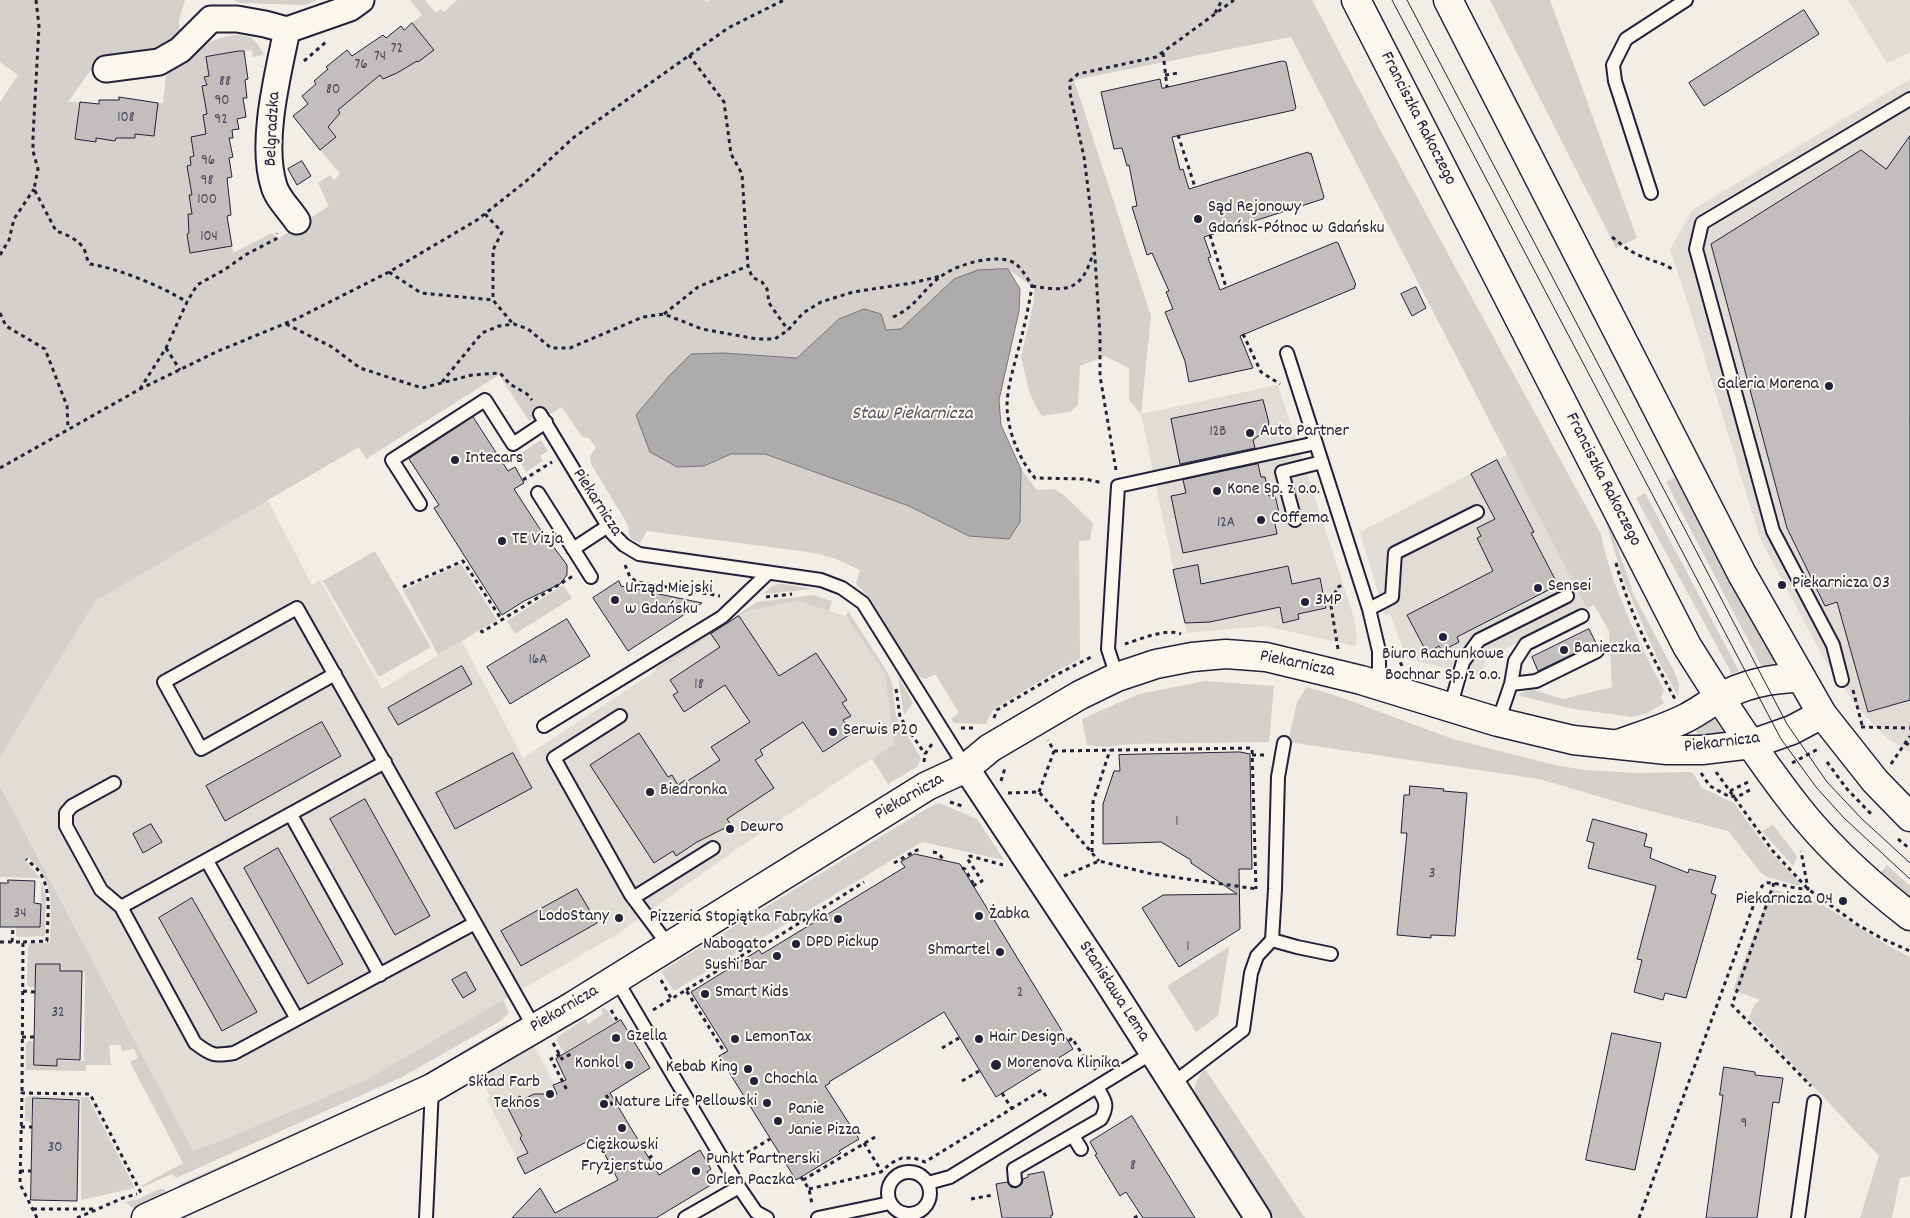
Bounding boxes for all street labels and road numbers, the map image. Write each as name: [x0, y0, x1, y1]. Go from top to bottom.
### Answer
street label: Franciszka Rakoczego: [1374, 49, 1460, 189]
street label: Belgradzka: [261, 91, 287, 167]
street label: Franciszka Rakoczego: [1559, 410, 1645, 550]
street label: Piekarnicza: [566, 465, 626, 541]
street label: Piekarnicza: [1258, 647, 1336, 683]
street label: Piekarnicza: [1683, 729, 1761, 759]
street label: Piekarnicza: [872, 770, 948, 826]
street label: Stanisława Lema: [1073, 938, 1153, 1046]
street label: Piekarnicza: [527, 981, 603, 1039]

